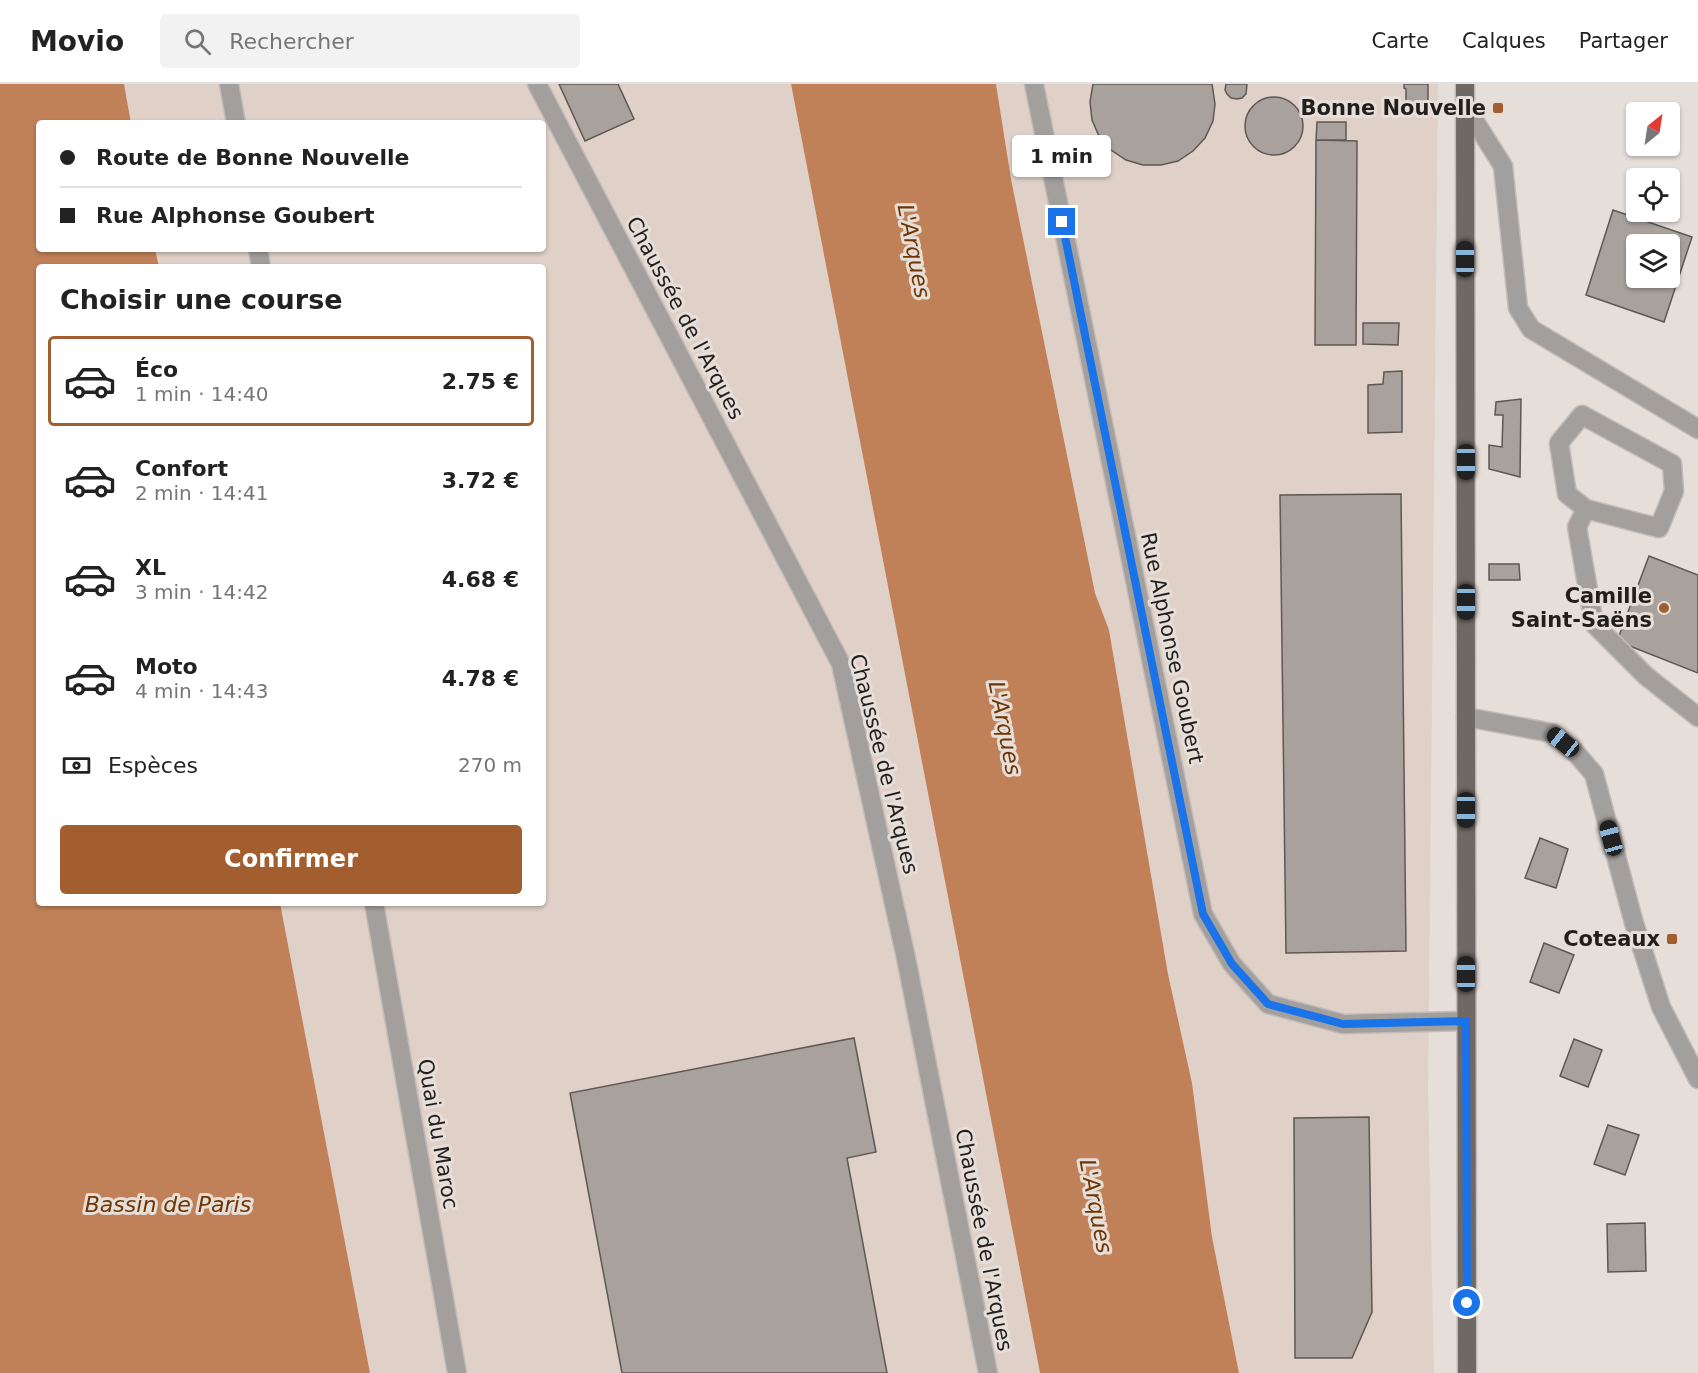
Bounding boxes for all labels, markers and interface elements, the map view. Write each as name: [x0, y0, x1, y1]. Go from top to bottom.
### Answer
search box: [160, 14, 580, 68]
text: Movio: [30, 25, 124, 58]
icon: search: [181, 25, 214, 58]
text: Rechercher: [229, 29, 354, 54]
text: Carte: [1372, 29, 1429, 53]
text: Calques: [1462, 29, 1546, 53]
text: Partager: [1579, 29, 1668, 53]
place label: Bonne Nouvelle: [1301, 96, 1486, 120]
marker: Bonne Nouvelle: [1491, 101, 1505, 115]
north arrow: [1626, 102, 1680, 156]
map controls: [1626, 102, 1680, 288]
callout: 1 min: [1012, 135, 1112, 177]
text: 1 min: [1030, 144, 1093, 168]
text: Route de Bonne Nouvelle: [96, 145, 409, 170]
button: locate: [1626, 168, 1680, 222]
water label: L'Arques: [893, 202, 935, 300]
text: Rue Alphonse Goubert: [96, 203, 374, 228]
route end: [1048, 208, 1075, 235]
street label: Chaussée de l'Arques: [621, 212, 749, 424]
button: layers: [1626, 234, 1680, 288]
car: [1456, 241, 1474, 277]
text: Choisir une course: [60, 284, 343, 315]
icon: car: [63, 354, 117, 408]
text: Éco: [135, 357, 178, 382]
text: 2.75 €: [442, 369, 519, 394]
text: 1 min · 14:40: [135, 382, 269, 406]
car: [1457, 444, 1475, 480]
icon: car: [63, 453, 117, 507]
text: Confort: [135, 456, 228, 481]
text: 3.72 €: [442, 468, 519, 493]
text: 2 min · 14:41: [135, 481, 269, 505]
street label: Rue Alphonse Goubert: [1136, 530, 1208, 766]
icon: car: [63, 552, 117, 606]
text: XL: [135, 555, 166, 580]
text: 4.68 €: [442, 567, 519, 592]
text: 3 min · 14:42: [135, 580, 269, 604]
car: [1457, 584, 1475, 620]
place label: Camille Saint-Saëns: [1511, 584, 1652, 632]
marker: Camille Saint-Saëns: [1657, 601, 1671, 615]
icon: car: [63, 651, 117, 705]
street label: Chaussée de l'Arques: [845, 651, 923, 877]
text: Moto: [135, 654, 198, 679]
text: 4.78 €: [442, 666, 519, 691]
text: 4 min · 14:43: [135, 679, 269, 703]
water label: L'Arques: [984, 679, 1026, 777]
car: [1543, 724, 1583, 760]
icon: cash: [60, 749, 93, 782]
text: Espèces: [108, 753, 198, 778]
text: 270 m: [458, 753, 522, 777]
car: [1457, 792, 1475, 828]
car: [1598, 818, 1624, 858]
button: Confirmer: [60, 825, 522, 894]
place label: Coteaux: [1563, 927, 1660, 951]
marker: Coteaux: [1665, 932, 1679, 946]
car: [1457, 956, 1475, 992]
street label: Quai du Maroc: [413, 1057, 463, 1211]
street label: Chaussée de l'Arques: [951, 1127, 1017, 1353]
water label: L'Arques: [1075, 1157, 1117, 1255]
water label: Bassin de Paris: [85, 1192, 251, 1217]
route start: [1453, 1289, 1480, 1316]

